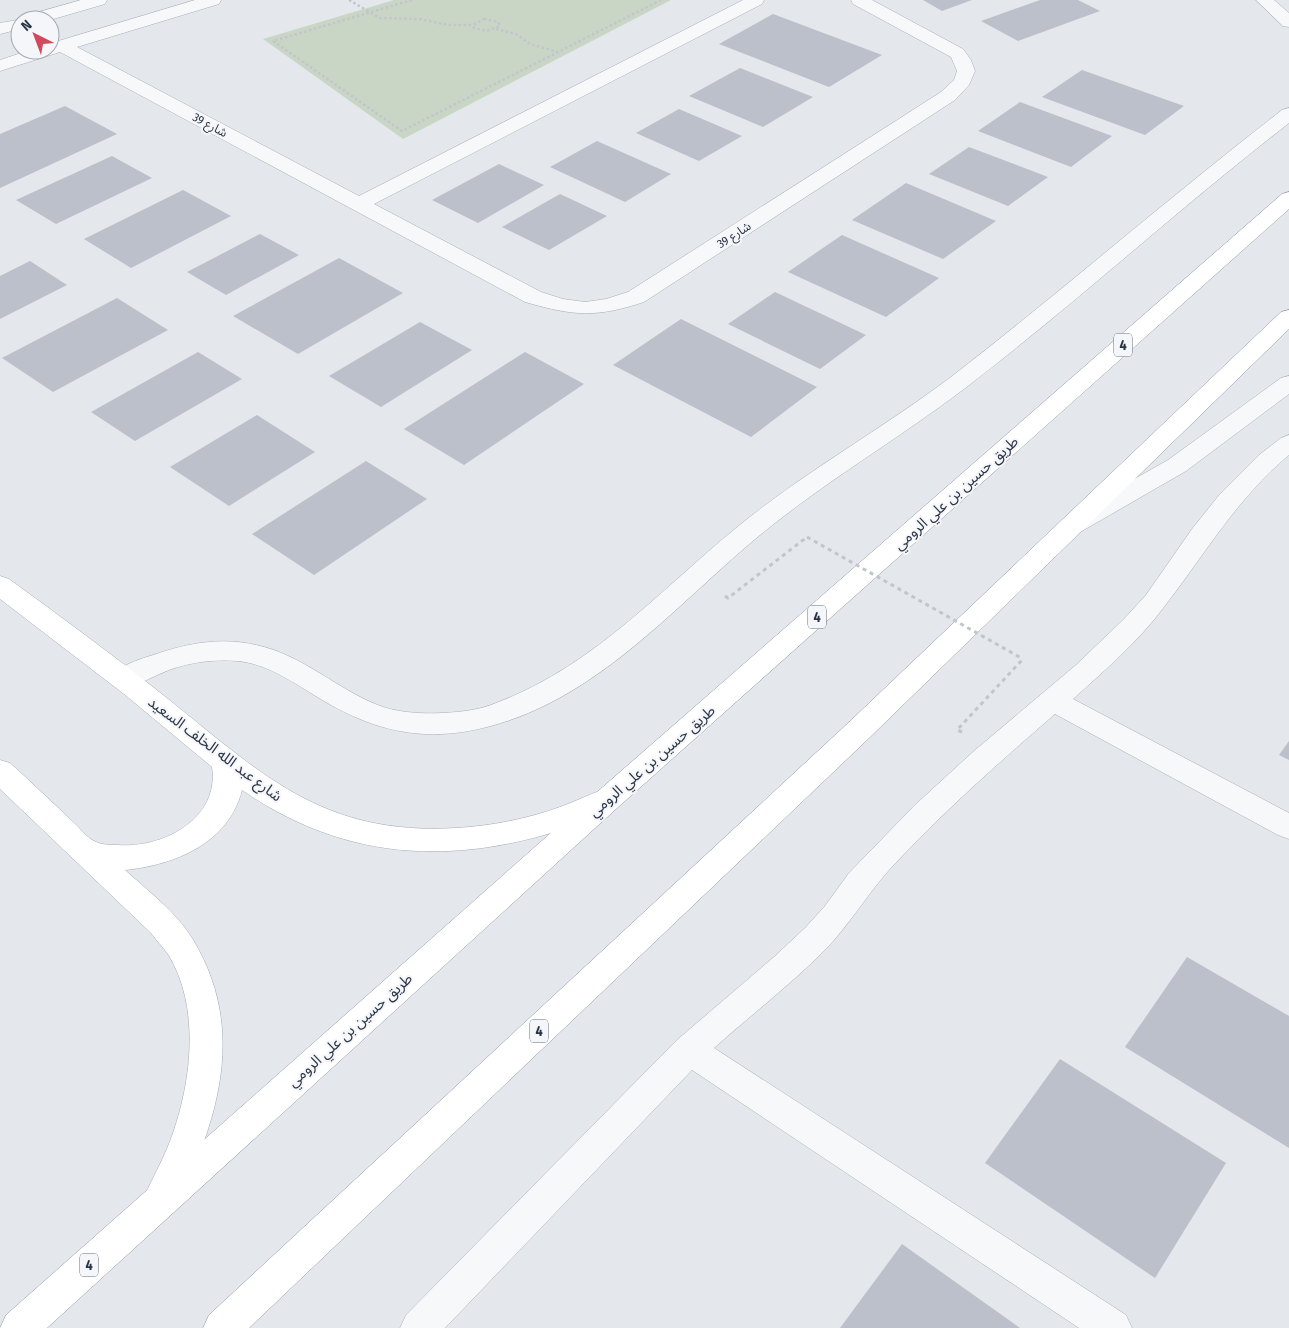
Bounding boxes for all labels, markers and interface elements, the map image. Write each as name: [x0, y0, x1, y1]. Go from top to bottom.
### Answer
north arrow: [10, 10, 60, 60]
text: N: [18, 17, 35, 35]
street label: شارع 39: [189, 110, 230, 142]
street label: شارع 39: [715, 219, 755, 253]
road number: 4: [1114, 334, 1132, 356]
street label: طريق حسين بن علي الرومي: [890, 432, 1024, 556]
road number: 4: [808, 606, 826, 628]
street label: شارع عبد الله الخلف السعيد: [143, 693, 286, 808]
street label: طريق حسين بن علي الرومي: [585, 701, 721, 823]
street label: طريق حسين بن علي الرومي: [284, 969, 418, 1093]
road number: 4: [530, 1019, 548, 1042]
road number: 4: [80, 1254, 98, 1276]

